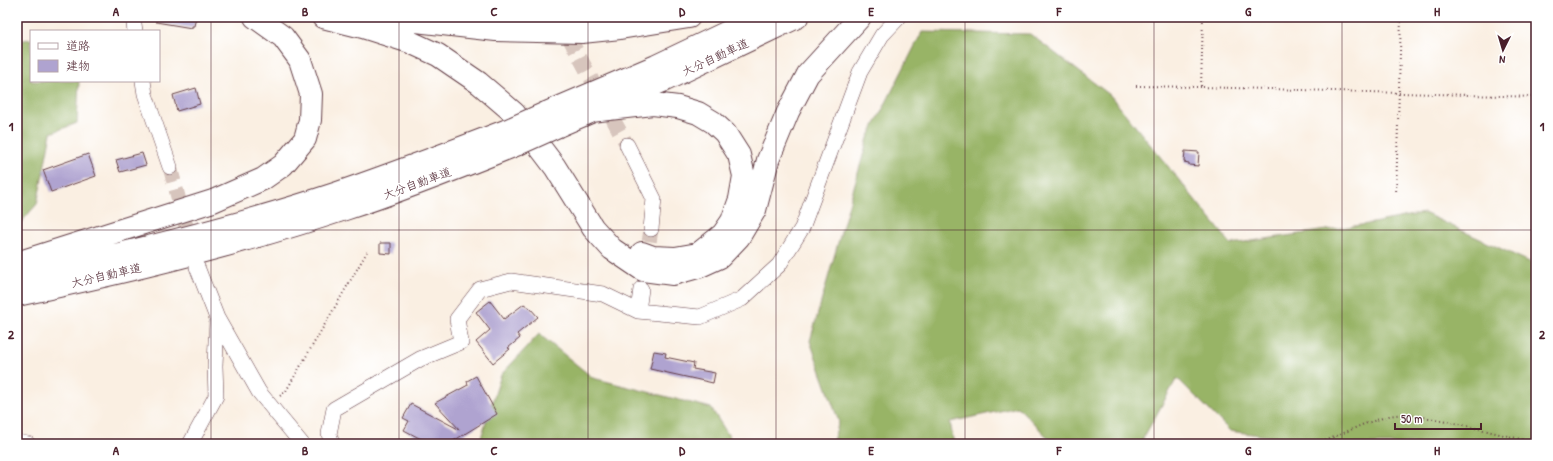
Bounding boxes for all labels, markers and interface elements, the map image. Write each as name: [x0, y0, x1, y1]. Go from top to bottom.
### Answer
text: A: [113, 2, 120, 20]
text: B: [302, 2, 309, 20]
text: C: [490, 2, 498, 20]
text: D: [679, 2, 686, 20]
text: E: [868, 2, 874, 20]
text: F: [1056, 2, 1063, 20]
text: G: [1245, 2, 1252, 20]
text: H: [1434, 2, 1440, 20]
legend: [30, 30, 160, 82]
north arrow: [1483, 30, 1523, 70]
street label: 大分自動車道: [679, 34, 751, 80]
text: 道路: [66, 37, 90, 54]
text: N: [1498, 53, 1506, 67]
text: 建物: [66, 57, 90, 74]
text: 1: [9, 117, 14, 135]
text: 1: [1540, 117, 1545, 135]
street label: 大分自動車道: [380, 163, 454, 203]
street label: 大分自動車道: [69, 259, 143, 291]
text: 2: [8, 325, 15, 343]
text: 2: [1539, 325, 1546, 343]
scale bar: [1395, 405, 1481, 431]
text: 50 m: [1401, 410, 1422, 427]
text: A: [113, 441, 120, 459]
text: B: [302, 441, 309, 459]
text: C: [490, 441, 498, 459]
text: D: [679, 441, 686, 459]
text: E: [868, 441, 874, 459]
text: F: [1056, 441, 1063, 459]
text: G: [1245, 441, 1252, 459]
text: H: [1434, 441, 1440, 459]

